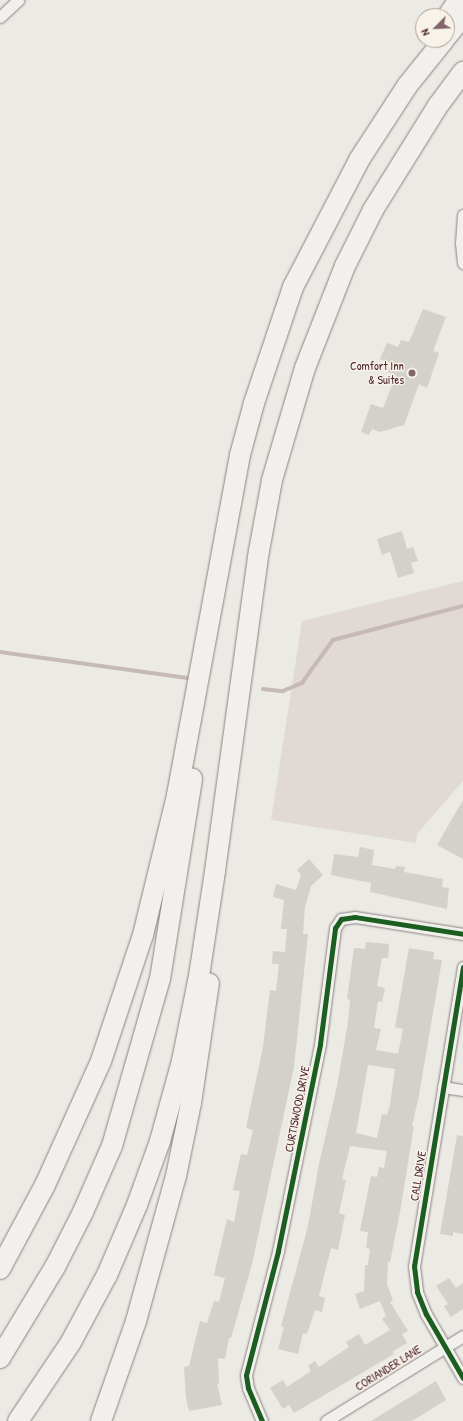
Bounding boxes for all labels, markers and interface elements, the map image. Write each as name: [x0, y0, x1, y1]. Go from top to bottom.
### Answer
north arrow: [415, 8, 455, 48]
text: N: [417, 27, 433, 38]
place label: Comfort Inn & Suites: [350, 359, 404, 387]
marker: Comfort Inn & Suites: [407, 368, 417, 378]
street label: CURTISWOOD DRIVE: [282, 1065, 312, 1153]
street label: CALL DRIVE: [407, 1150, 429, 1202]
street label: CORIANDER LANE: [352, 1342, 424, 1394]

